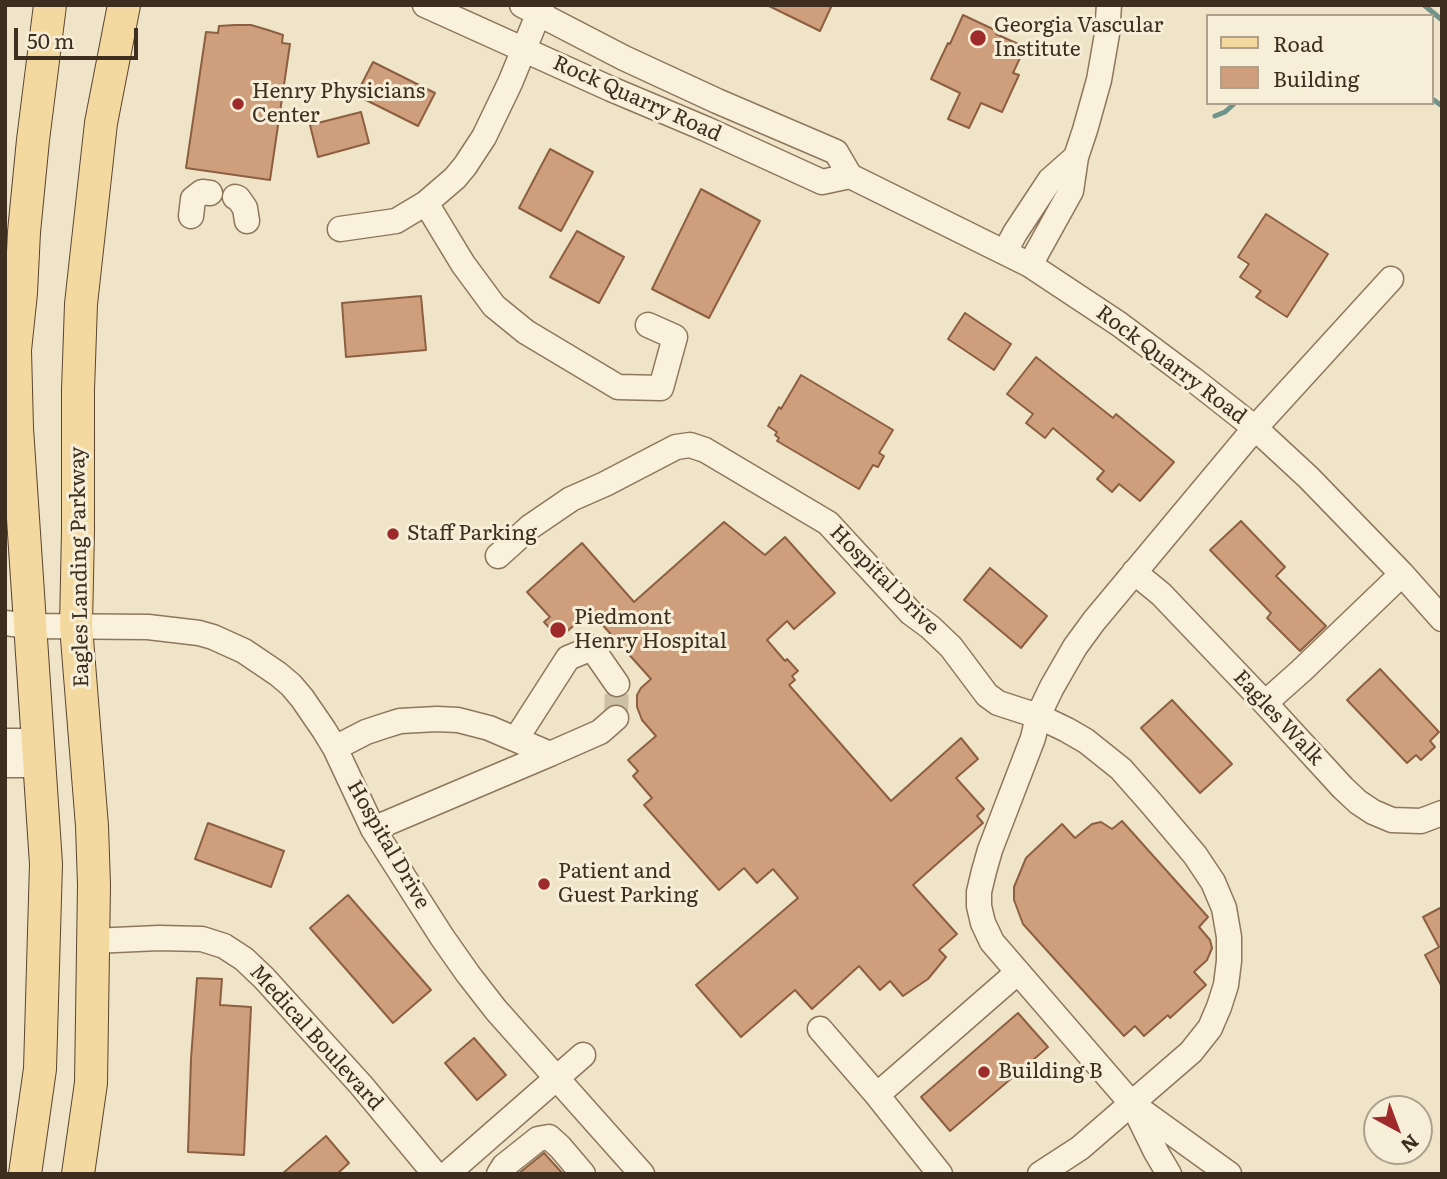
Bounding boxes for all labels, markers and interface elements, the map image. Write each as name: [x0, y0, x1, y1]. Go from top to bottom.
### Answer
place label: Georgia Vascular Institute: [994, 13, 1163, 63]
scale bar: [18, 14, 142, 58]
legend: [1206, 14, 1433, 105]
text: 50 m: [27, 24, 74, 55]
text: Road: [1273, 27, 1324, 58]
marker: Georgia Vascular Institute: [968, 28, 988, 48]
street label: Rock Quarry Road: [549, 51, 725, 147]
text: Building: [1273, 62, 1359, 93]
place label: Henry Physicians Center: [252, 79, 425, 129]
marker: Henry Physicians Center: [230, 96, 246, 112]
street label: Rock Quarry Road: [1091, 300, 1251, 430]
street label: Eagles Landing Parkway: [65, 446, 95, 688]
street label: Hospital Drive: [824, 520, 944, 640]
place label: Staff Parking: [407, 521, 537, 547]
marker: Staff Parking: [385, 526, 401, 542]
place label: Piedmont Henry Hospital: [574, 605, 727, 655]
marker: Piedmont Henry Hospital: [548, 620, 568, 640]
street label: Eagles Walk: [1228, 665, 1328, 771]
street label: Hospital Drive: [341, 776, 435, 914]
place label: Patient and Guest Parking: [558, 859, 698, 909]
marker: Patient and Guest Parking: [536, 876, 552, 892]
street label: Medical Boulevard: [244, 960, 388, 1116]
place label: Building B: [998, 1059, 1103, 1085]
marker: Building B: [976, 1064, 992, 1080]
north arrow: [1363, 1095, 1433, 1165]
text: N: [1395, 1129, 1426, 1160]

